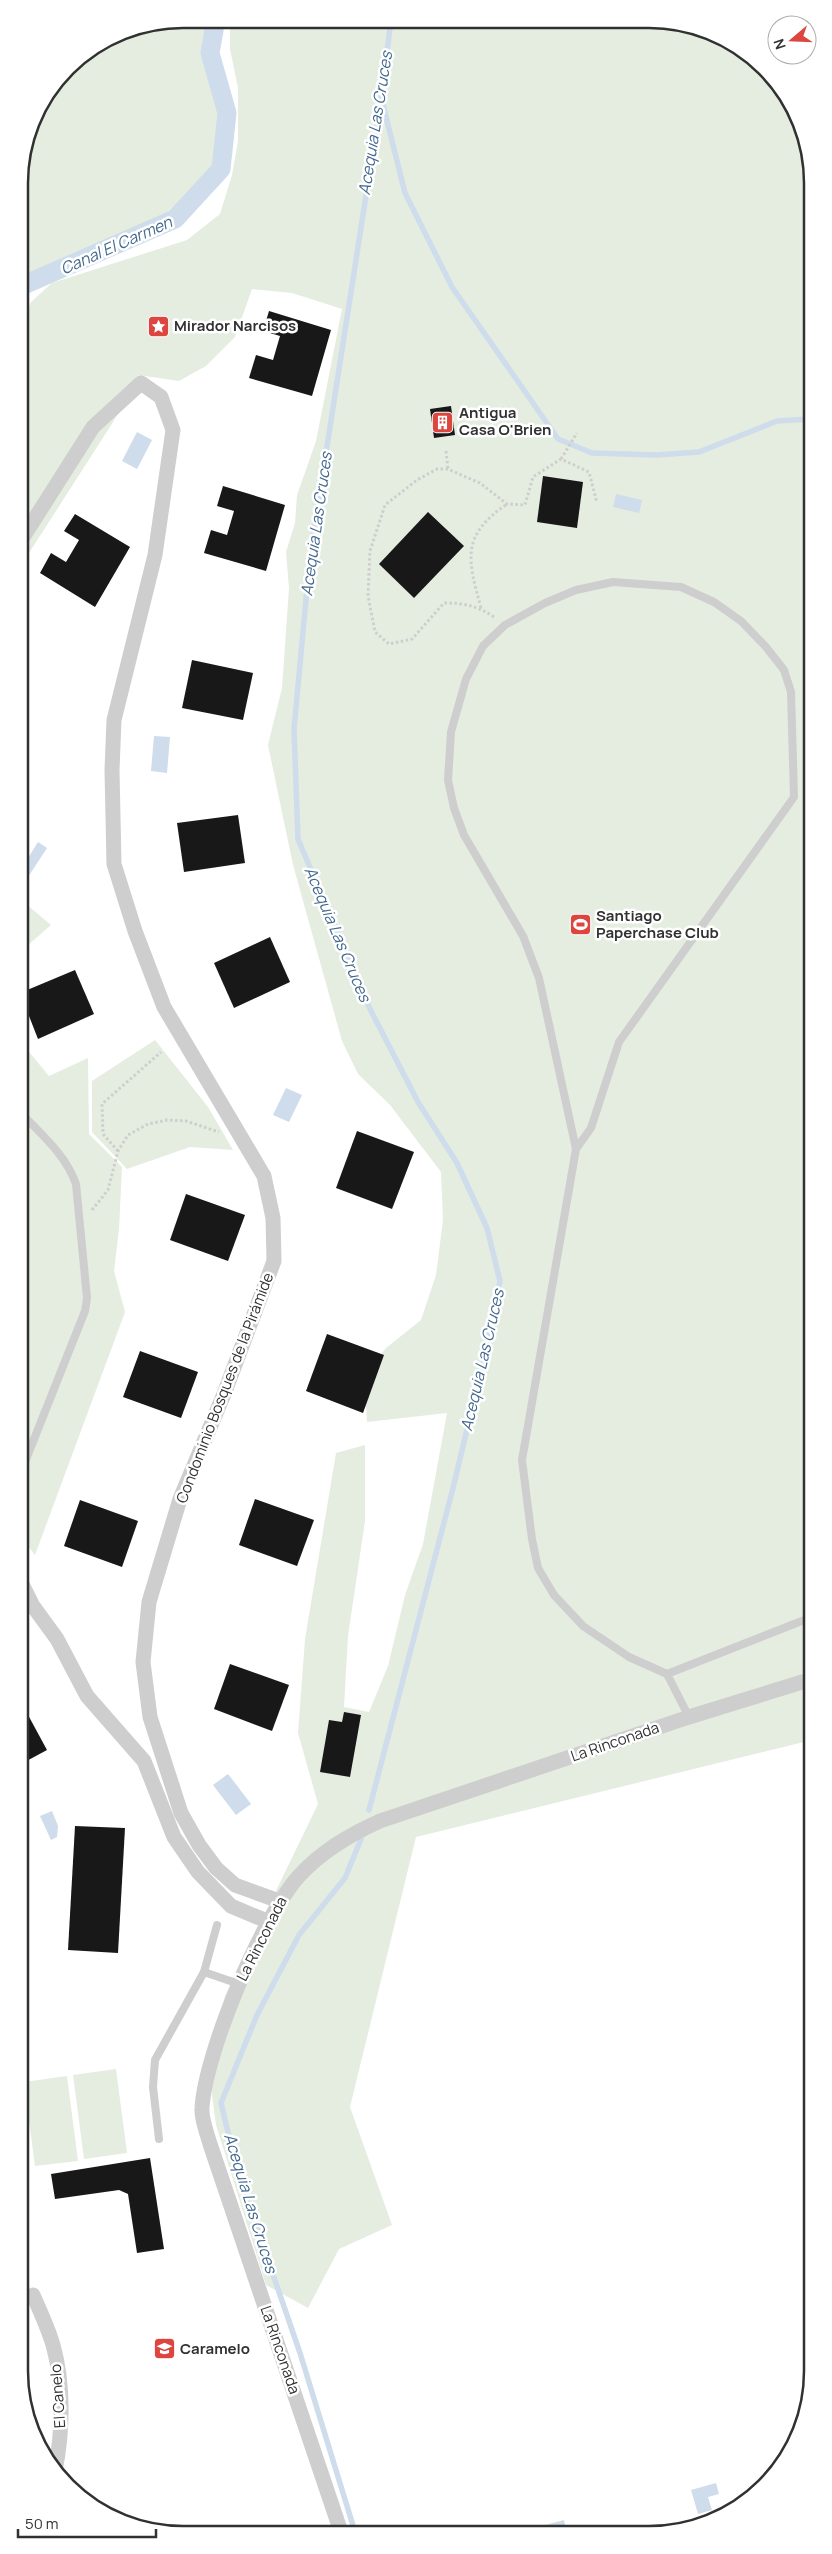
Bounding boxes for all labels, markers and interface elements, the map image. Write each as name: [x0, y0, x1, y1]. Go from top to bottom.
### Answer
north arrow: [767, 15, 817, 65]
text: N: [769, 37, 790, 52]
water label: Acequia Las Cruces: [353, 48, 397, 196]
water label: Canal El Carmen: [57, 210, 176, 279]
place icon: Mirador Narcisos: [146, 314, 170, 338]
place label: Mirador Narcisos: [174, 315, 296, 336]
place label: Antigua Casa O'Brien: [459, 402, 551, 440]
building icon: Antigua Casa O'Brien: [431, 410, 455, 434]
water label: Acequia Las Cruces: [295, 449, 337, 597]
water label: Acequia Las Cruces: [300, 863, 377, 1006]
place label: Santiago Paperchase Club: [596, 905, 719, 943]
sports icon: Santiago Paperchase Club: [568, 913, 592, 937]
street label: Condominio Bosques de la Pirámide: [171, 1269, 278, 1506]
water label: Acequia Las Cruces: [455, 1285, 509, 1433]
street label: La Rinconada: [568, 1717, 662, 1766]
street label: La Rinconada: [231, 1893, 292, 1985]
water label: Acequia Las Cruces: [219, 2131, 283, 2277]
street label: La Rinconada: [256, 2303, 305, 2397]
school or university icon: Caramelo: [152, 2337, 176, 2361]
place label: Caramelo: [180, 2338, 250, 2359]
street label: El Canelo: [45, 2363, 70, 2429]
scale bar: [18, 2506, 155, 2538]
text: 50 m: [25, 2513, 59, 2534]

